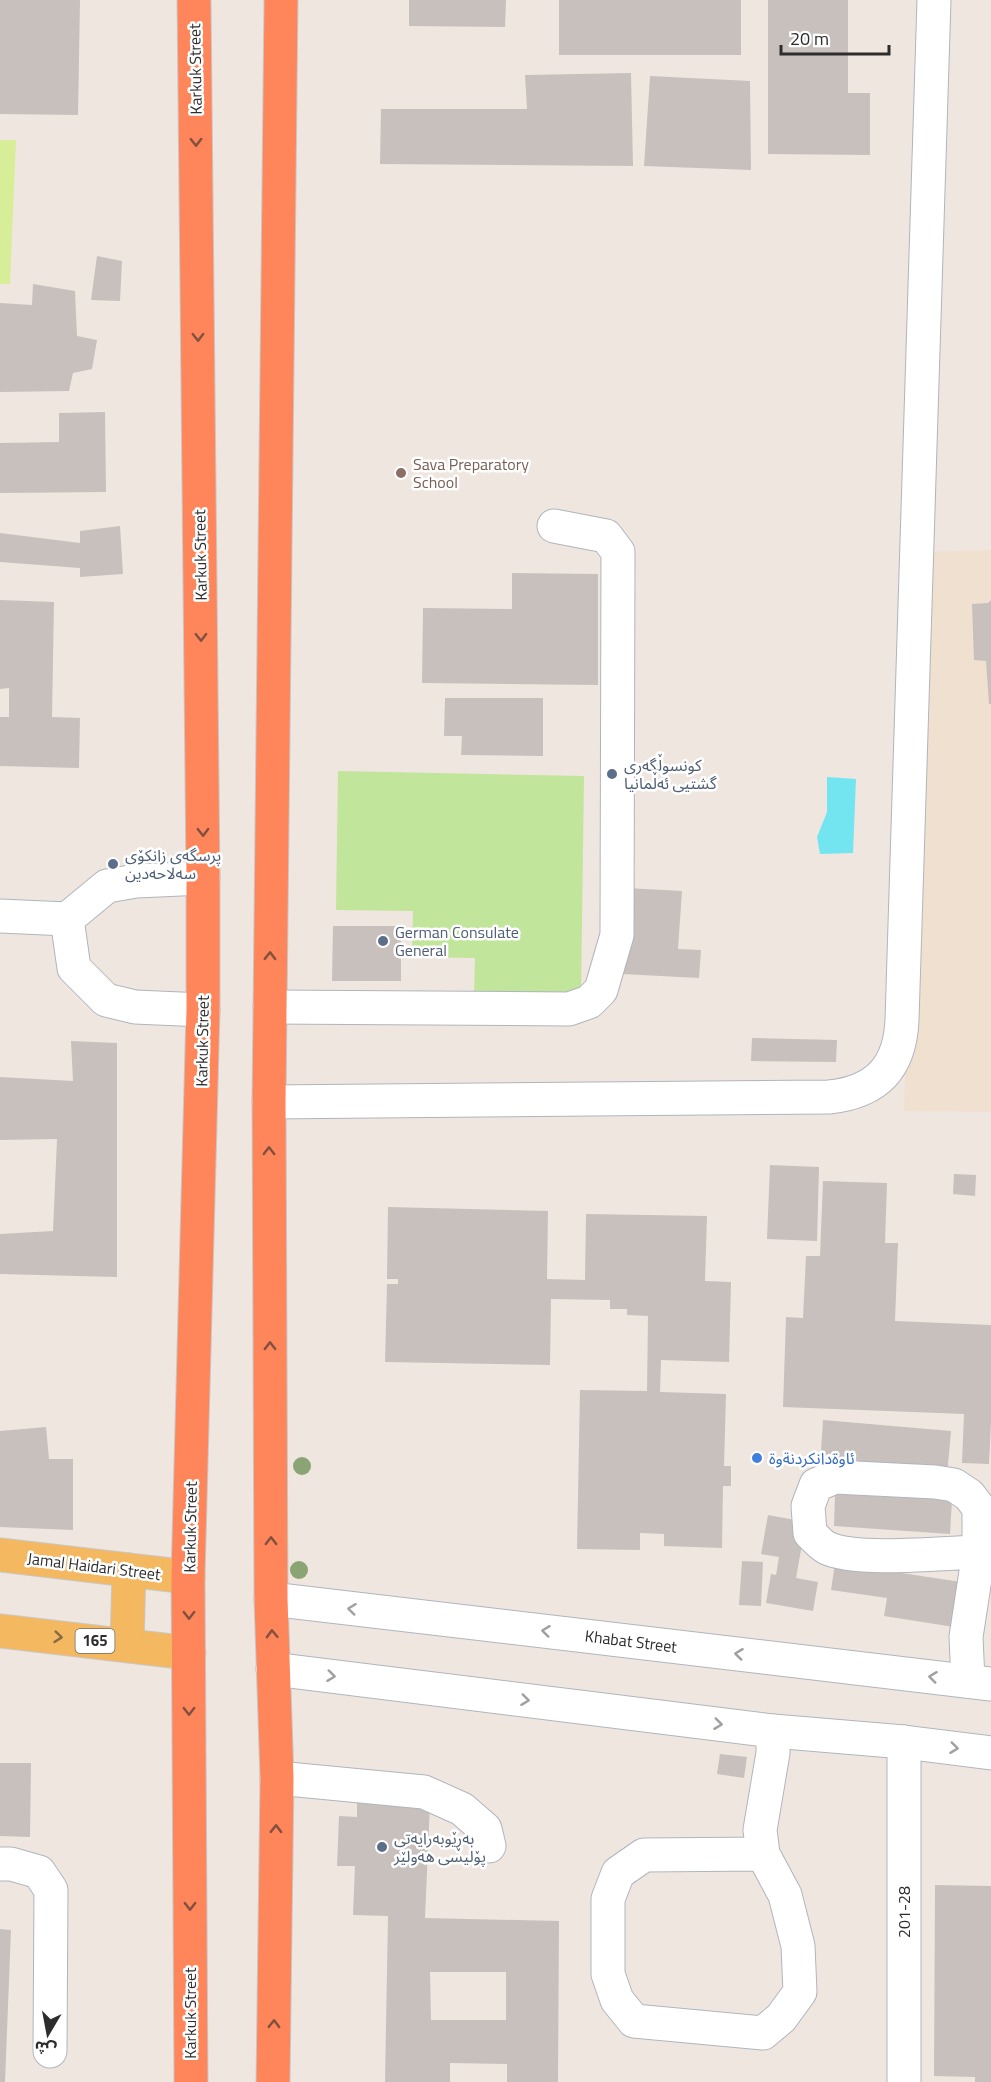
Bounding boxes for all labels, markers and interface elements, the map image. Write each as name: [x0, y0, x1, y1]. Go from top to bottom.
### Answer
scale bar: [781, 18, 889, 56]
street label: Karkuk Street: [182, 23, 208, 115]
text: 20 m: [790, 25, 829, 52]
one-way arrow: [190, 138, 202, 147]
one-way arrow: [192, 333, 204, 342]
place label: Sava Preparatory School: [413, 452, 529, 494]
marker: Sava Preparatory School: [394, 466, 408, 480]
street label: Karkuk Street: [187, 509, 213, 601]
one-way arrow: [195, 633, 207, 642]
place label: کونسوڵگەری گشتیی ئەڵمانیا: [624, 753, 717, 795]
marker: کونسوڵگەری گشتیی ئەڵمانیا: [605, 767, 619, 781]
one-way arrow: [197, 828, 209, 837]
place label: پرسگەی زانکۆی سەلاحەدین: [125, 843, 221, 885]
marker: پرسگەی زانکۆی سەلاحەدین: [106, 857, 120, 871]
place label: German Consulate General: [395, 920, 519, 962]
marker: German Consulate General: [376, 934, 390, 948]
one-way arrow: [264, 951, 276, 960]
street label: Karkuk Street: [189, 995, 215, 1087]
one-way arrow: [263, 1146, 275, 1155]
one-way arrow: [264, 1341, 276, 1350]
place label: ئاوةدانكردنةوة: [769, 1446, 855, 1470]
marker: ئاوةدانكردنةوة: [750, 1451, 764, 1465]
street label: Karkuk Street: [177, 1481, 203, 1573]
one-way arrow: [265, 1536, 277, 1545]
street label: Jamal Haidari Street: [26, 1546, 162, 1586]
one-way arrow: [347, 1603, 356, 1615]
one-way arrow: [183, 1610, 195, 1619]
street label: Khabat Street: [584, 1623, 679, 1659]
one-way arrow: [541, 1626, 550, 1638]
road number: 165: [76, 1629, 115, 1653]
one-way arrow: [266, 1630, 278, 1639]
one-way arrow: [54, 1631, 63, 1643]
one-way arrow: [735, 1648, 744, 1661]
one-way arrow: [327, 1669, 336, 1681]
one-way arrow: [928, 1671, 937, 1684]
one-way arrow: [520, 1693, 529, 1706]
one-way arrow: [183, 1707, 195, 1716]
one-way arrow: [713, 1718, 723, 1730]
one-way arrow: [949, 1741, 958, 1754]
one-way arrow: [270, 1824, 282, 1833]
place label: بەڕێوبەرایەتی پۆلیسی هەولێر: [393, 1826, 486, 1868]
marker: بەڕێوبەرایەتی پۆلیسی هەولێر: [375, 1840, 389, 1854]
street label: 201-28: [892, 1886, 916, 1938]
one-way arrow: [184, 1902, 196, 1911]
street label: Karkuk Street: [178, 1967, 202, 2059]
north arrow: [18, 2004, 78, 2064]
one-way arrow: [268, 2019, 280, 2028]
text: ش: [32, 2035, 58, 2062]

